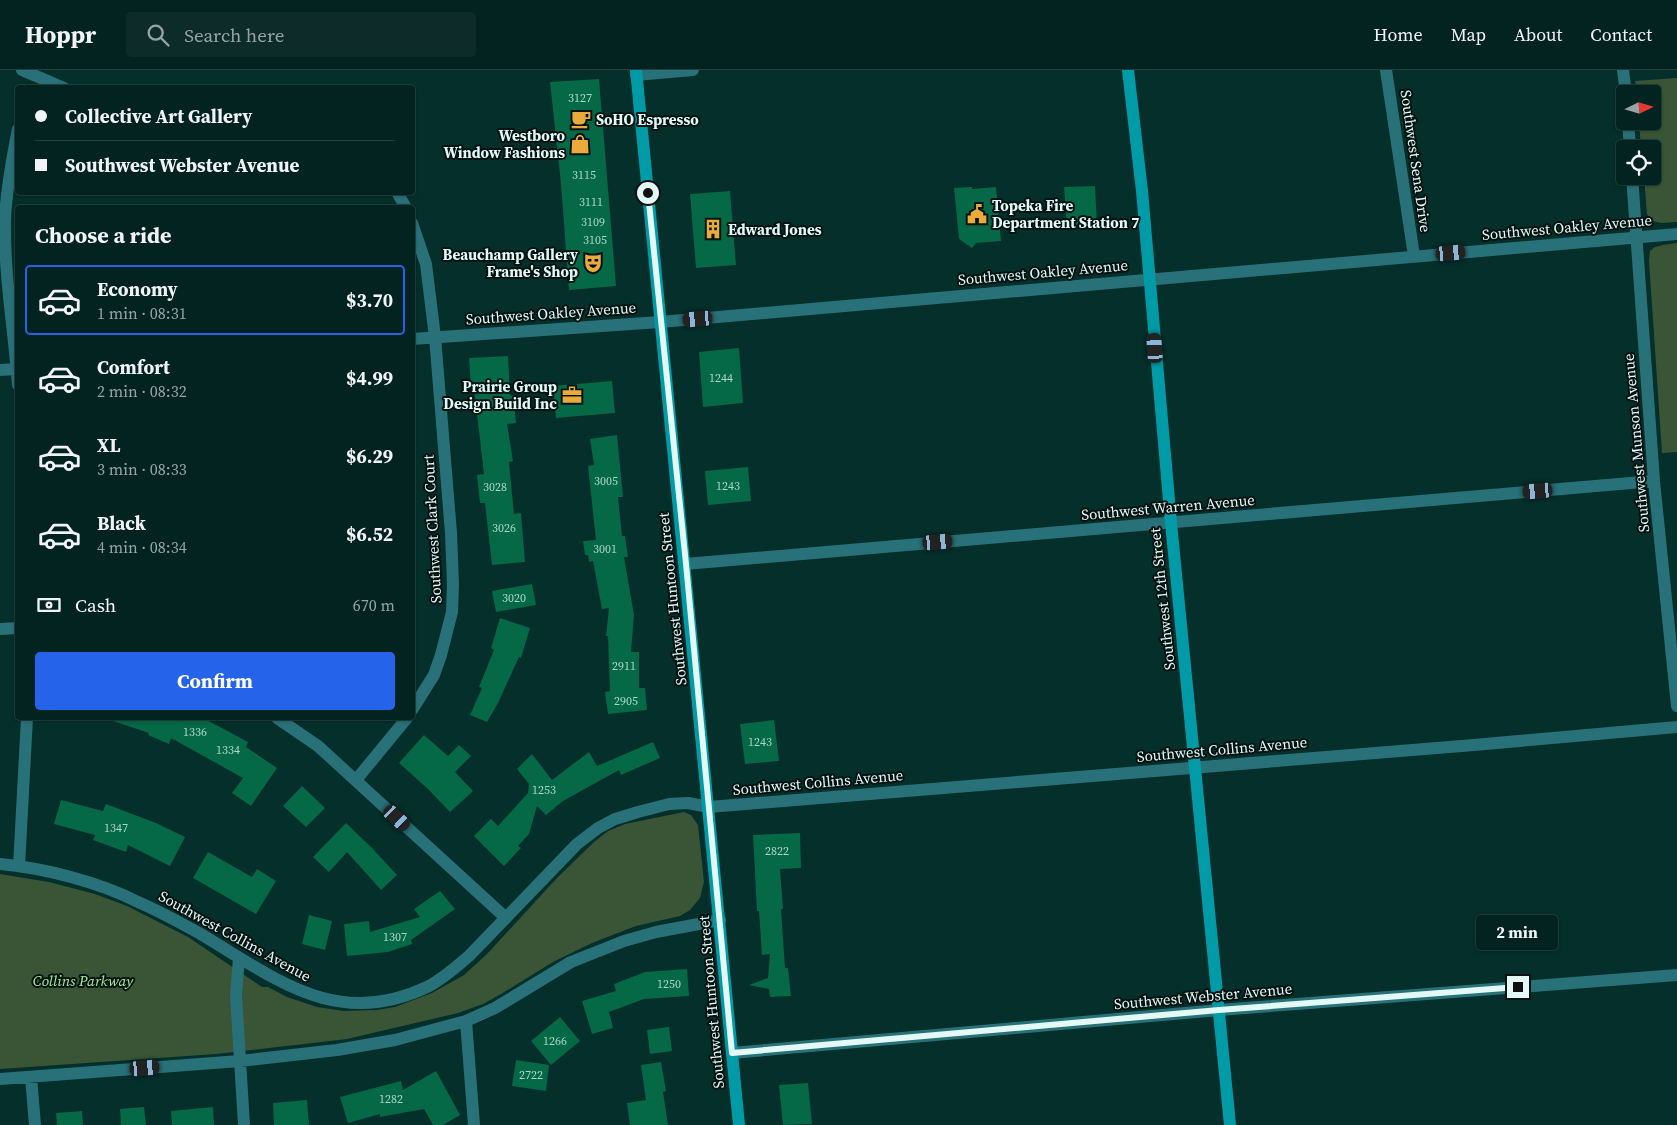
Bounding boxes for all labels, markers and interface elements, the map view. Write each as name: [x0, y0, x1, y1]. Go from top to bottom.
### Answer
search box: [126, 12, 476, 57]
text: Hoppr: [25, 18, 96, 51]
icon: search: [144, 21, 172, 49]
text: Search here: [184, 22, 285, 48]
text: Home: [1374, 22, 1423, 47]
text: Map: [1451, 22, 1486, 47]
text: About: [1514, 22, 1562, 47]
text: Contact: [1590, 22, 1652, 47]
north arrow: [1616, 85, 1661, 130]
map controls: [1616, 85, 1661, 185]
street label: Southwest Sena Drive: [1396, 89, 1436, 234]
house number: 3127: [568, 90, 592, 106]
text: Collective Art Gallery: [65, 103, 252, 129]
cafe icon: SoHO Espresso: [570, 108, 592, 130]
place label: SoHO Espresso: [596, 109, 699, 130]
place label: Westboro Window Fashions: [444, 125, 566, 163]
shop icon: Westboro Window Fashions: [569, 133, 591, 155]
button: locate: [1616, 140, 1661, 185]
text: Southwest Webster Avenue: [65, 152, 299, 178]
house number: 3115: [572, 167, 596, 183]
route start: [637, 182, 659, 204]
house number: 3111: [579, 194, 603, 210]
place label: Topeka Fire Department Station 7: [992, 195, 1139, 233]
public building icon: Topeka Fire Department Station 7: [966, 203, 988, 225]
street label: Southwest Oakley Avenue: [1481, 209, 1653, 245]
house number: 3109: [581, 214, 605, 230]
building icon: Edward Jones: [702, 218, 724, 240]
place label: Edward Jones: [728, 219, 822, 240]
text: Choose a ride: [35, 220, 172, 250]
house number: 3105: [583, 232, 607, 248]
place label: Beauchamp Gallery Frame's Shop: [443, 244, 578, 282]
car: [1435, 244, 1466, 262]
theatre icon: Beauchamp Gallery Frame's Shop: [582, 252, 604, 274]
street label: Southwest Oakley Avenue: [957, 254, 1129, 290]
text: Economy: [97, 276, 178, 302]
icon: car: [37, 278, 82, 323]
text: $3.70: [346, 287, 393, 313]
street label: Southwest Oakley Avenue: [465, 297, 637, 329]
text: 1 min · 08:31: [97, 302, 187, 324]
car: [682, 310, 713, 328]
car: [1146, 333, 1163, 363]
street label: Southwest Munson Avenue: [1618, 352, 1654, 533]
text: Comfort: [97, 354, 170, 380]
icon: car: [37, 356, 82, 401]
text: $4.99: [346, 365, 393, 391]
house number: 1244: [709, 370, 733, 386]
place label: Prairie Group Design Build Inc: [443, 376, 557, 414]
text: 2 min · 08:32: [97, 380, 187, 402]
office icon: Prairie Group Design Build Inc: [561, 384, 583, 406]
text: XL: [97, 432, 120, 458]
icon: car: [37, 434, 82, 479]
text: $6.29: [346, 443, 393, 469]
street label: Southwest Clark Court: [418, 454, 446, 604]
text: 3 min · 08:33: [97, 458, 187, 480]
house number: 3005: [594, 473, 618, 489]
house number: 1243: [716, 478, 740, 494]
house number: 3028: [483, 479, 507, 495]
car: [1522, 482, 1553, 500]
street label: Southwest Warren Avenue: [1080, 489, 1256, 525]
text: Black: [97, 510, 146, 536]
street label: Southwest Huntoon Street: [652, 511, 692, 686]
icon: car: [37, 512, 82, 557]
house number: 3026: [492, 520, 516, 536]
text: $6.52: [346, 521, 393, 547]
street label: Southwest 12th Street: [1144, 527, 1180, 671]
car: [922, 533, 953, 551]
text: 4 min · 08:34: [97, 536, 187, 558]
house number: 3001: [593, 541, 617, 557]
house number: 3020: [502, 590, 526, 606]
icon: cash: [35, 591, 63, 619]
text: Cash: [75, 592, 116, 618]
text: 670 m: [353, 594, 395, 616]
button: Confirm: [35, 652, 395, 710]
house number: 2911: [612, 658, 636, 674]
house number: 2905: [614, 693, 638, 709]
house number: 1336: [183, 724, 207, 740]
street label: Southwest Collins Avenue: [1136, 731, 1308, 767]
house number: 1243: [748, 734, 772, 750]
house number: 1334: [216, 742, 240, 758]
street label: Southwest Collins Avenue: [732, 764, 904, 800]
house number: 1253: [532, 782, 556, 798]
car: [380, 802, 413, 834]
house number: 1347: [104, 820, 128, 836]
house number: 2822: [765, 843, 789, 859]
street label: Southwest Collins Avenue: [155, 885, 315, 987]
street label: Southwest Huntoon Street: [693, 914, 729, 1089]
callout: 2 min: [1477, 914, 1559, 950]
text: 2 min: [1496, 921, 1538, 943]
house number: 1307: [383, 929, 407, 945]
park label: Collins Parkway: [33, 970, 134, 991]
house number: 1250: [657, 976, 681, 992]
route end: [1507, 976, 1529, 998]
street label: Southwest Webster Avenue: [1113, 978, 1293, 1014]
house number: 1266: [543, 1033, 567, 1049]
car: [129, 1059, 160, 1077]
house number: 2722: [519, 1067, 543, 1083]
house number: 1282: [379, 1091, 403, 1107]

